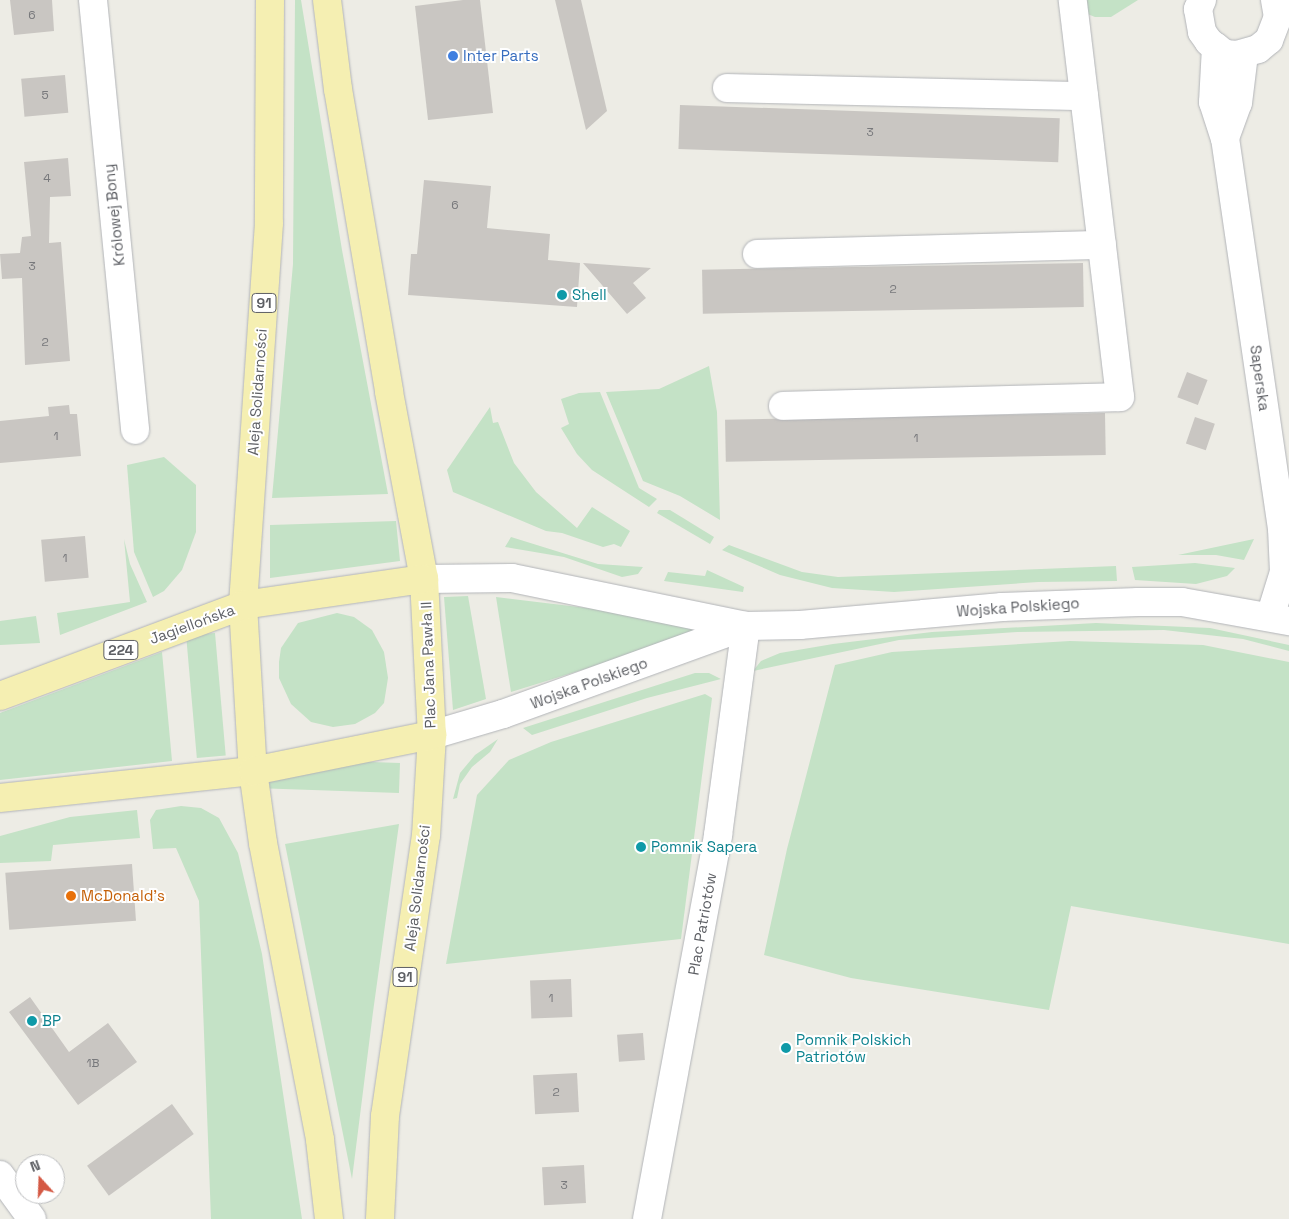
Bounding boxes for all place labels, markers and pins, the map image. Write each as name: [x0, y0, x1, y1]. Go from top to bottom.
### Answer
place label: Inter Parts: [463, 47, 539, 65]
marker: Inter Parts: [447, 50, 459, 62]
place label: Shell: [572, 286, 607, 304]
marker: Shell: [556, 289, 568, 301]
place label: Pomnik Sapera: [651, 838, 757, 856]
marker: Pomnik Sapera: [635, 841, 647, 853]
place label: McDonald's: [81, 887, 165, 905]
marker: McDonald's: [65, 890, 77, 902]
place label: BP: [42, 1012, 61, 1030]
marker: BP: [26, 1015, 38, 1027]
place label: Pomnik Polskich Patriotów: [796, 1030, 911, 1065]
marker: Pomnik Polskich Patriotów: [780, 1042, 792, 1054]

